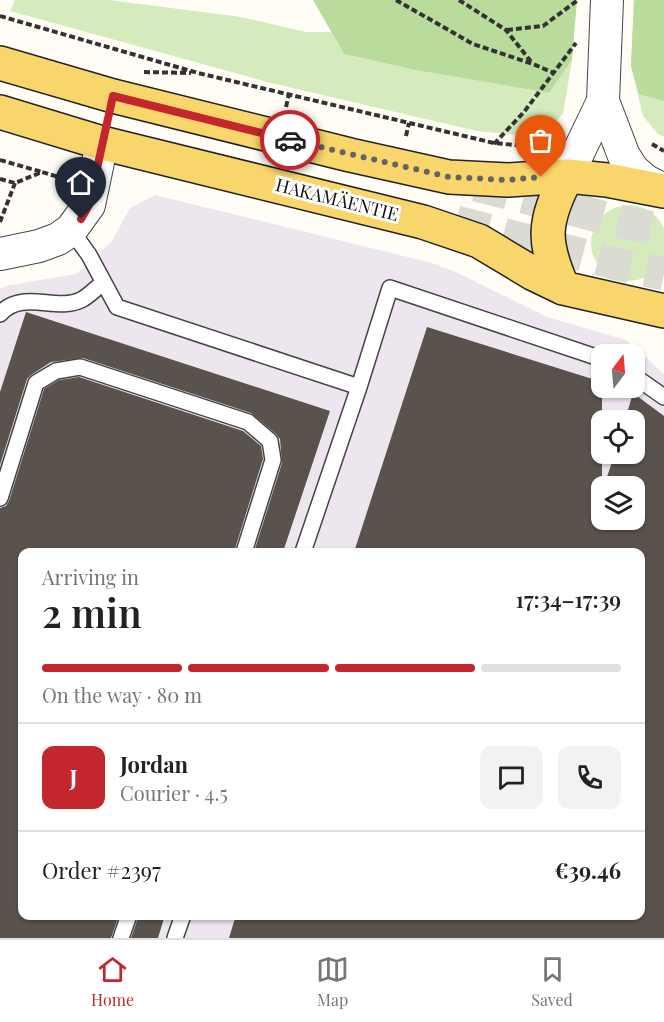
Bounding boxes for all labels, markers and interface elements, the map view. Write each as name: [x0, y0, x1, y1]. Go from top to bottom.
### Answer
courier: [260, 110, 320, 170]
pin: [515, 115, 566, 177]
icon: car: [274, 124, 307, 157]
icon: bag: [524, 124, 557, 157]
pin: [55, 157, 106, 219]
icon: home: [64, 166, 97, 199]
street label: HAKAMÄENTIE: [273, 172, 401, 226]
north arrow: [591, 344, 645, 398]
map controls: [591, 344, 645, 530]
button: locate: [591, 410, 645, 464]
button: layers: [591, 476, 645, 530]
text: Arriving in: [42, 563, 139, 590]
text: 17:34–17:39: [516, 584, 621, 614]
text: 2 min: [42, 586, 142, 638]
text: On the way · 80 m: [42, 681, 202, 708]
button: chat: [480, 746, 543, 809]
button: phone: [558, 746, 621, 809]
text: Jordan: [120, 749, 188, 779]
text: J: [69, 762, 78, 792]
text: Courier · 4.5: [120, 779, 228, 806]
text: Order #2397: [42, 855, 161, 885]
text: €39.46: [555, 855, 621, 885]
tab: Home: [91, 953, 134, 1010]
tab: Map: [316, 953, 349, 1010]
tab: Saved: [531, 953, 573, 1010]

